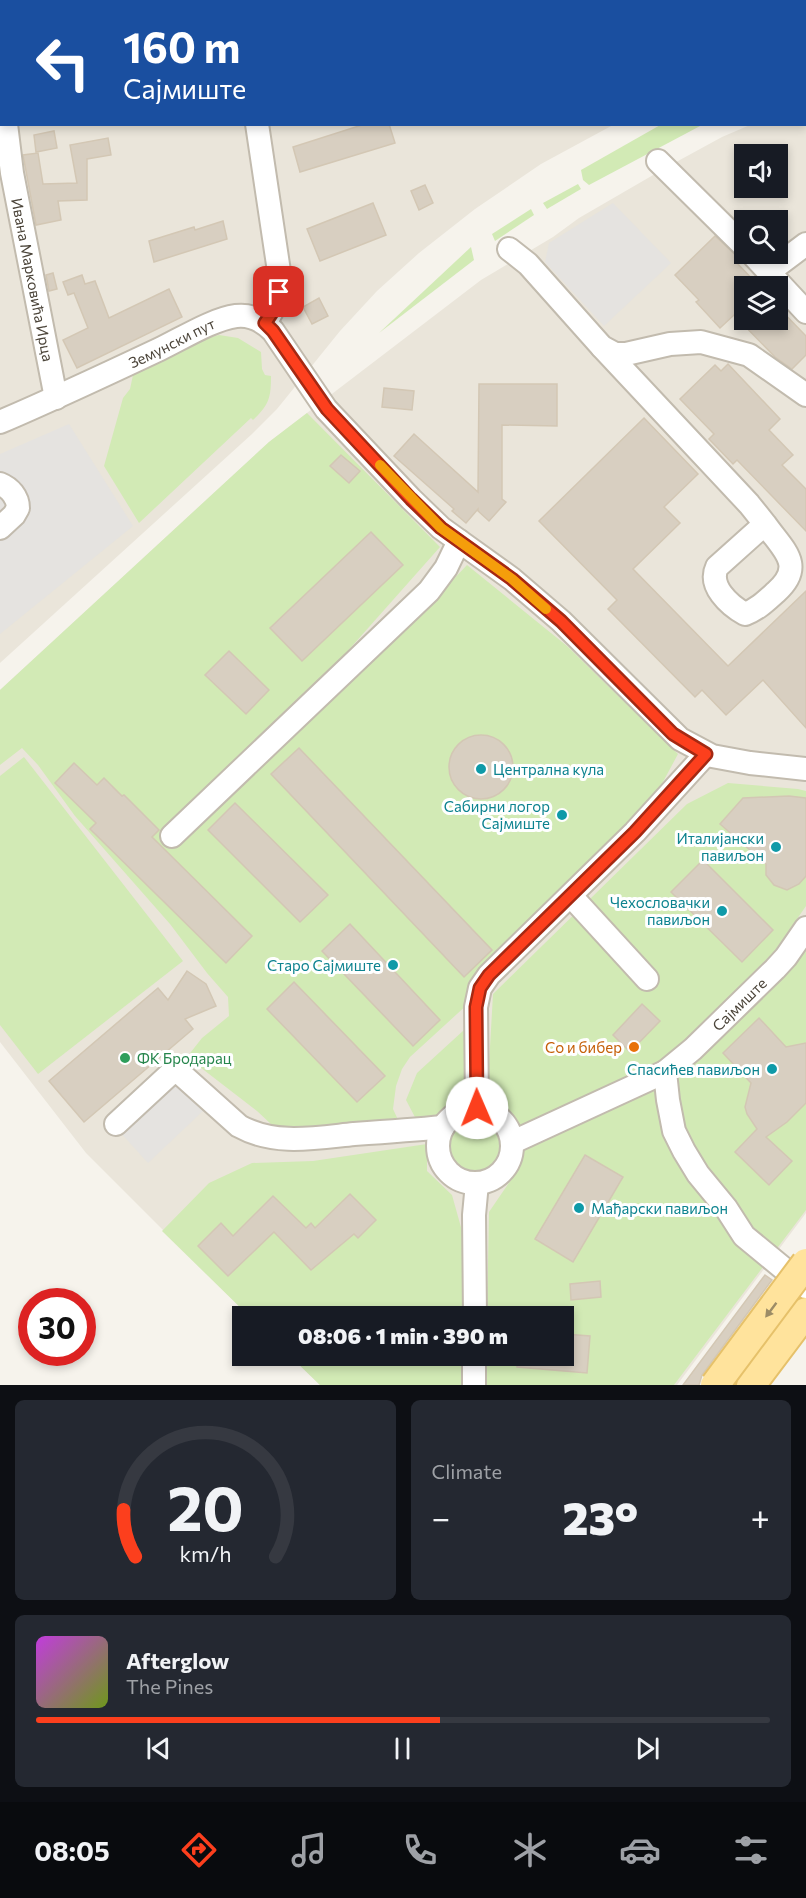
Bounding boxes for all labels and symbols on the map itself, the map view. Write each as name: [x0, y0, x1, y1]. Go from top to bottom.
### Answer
street label: Ивана Марковића Ирца: [8, 196, 58, 363]
pin: [253, 266, 304, 317]
street label: Земунски пут: [126, 314, 217, 372]
place label: Централна кула: [493, 760, 604, 778]
marker: Централна кула: [474, 762, 488, 776]
place label: Сабирни логор Сајмиште: [444, 797, 550, 832]
marker: Сабирни логор Сајмиште: [555, 808, 569, 822]
place label: Италијански павиљон: [676, 829, 764, 864]
marker: Италијански павиљон: [769, 840, 783, 854]
place label: Чехословачки павиљон: [610, 893, 710, 928]
marker: Чехословачки павиљон: [715, 904, 729, 918]
place label: Старо Сајмиште: [267, 956, 381, 974]
marker: Старо Сајмиште: [386, 958, 400, 972]
street label: Сајмиште: [708, 974, 770, 1034]
place label: Со и бибер: [545, 1038, 622, 1056]
marker: Со и бибер: [627, 1040, 641, 1054]
place label: ФК Бродарац: [137, 1049, 232, 1067]
marker: ФК Бродарац: [118, 1051, 132, 1065]
place label: Спасићев павиљон: [627, 1060, 760, 1078]
marker: Спасићев павиљон: [765, 1062, 779, 1076]
position arrow: [445, 1076, 509, 1140]
place label: Мађарски павиљон: [591, 1199, 728, 1217]
marker: Мађарски павиљон: [572, 1201, 586, 1215]
speed limit sign: 30: [18, 1288, 96, 1366]
one-way arrow: [765, 1301, 777, 1317]

